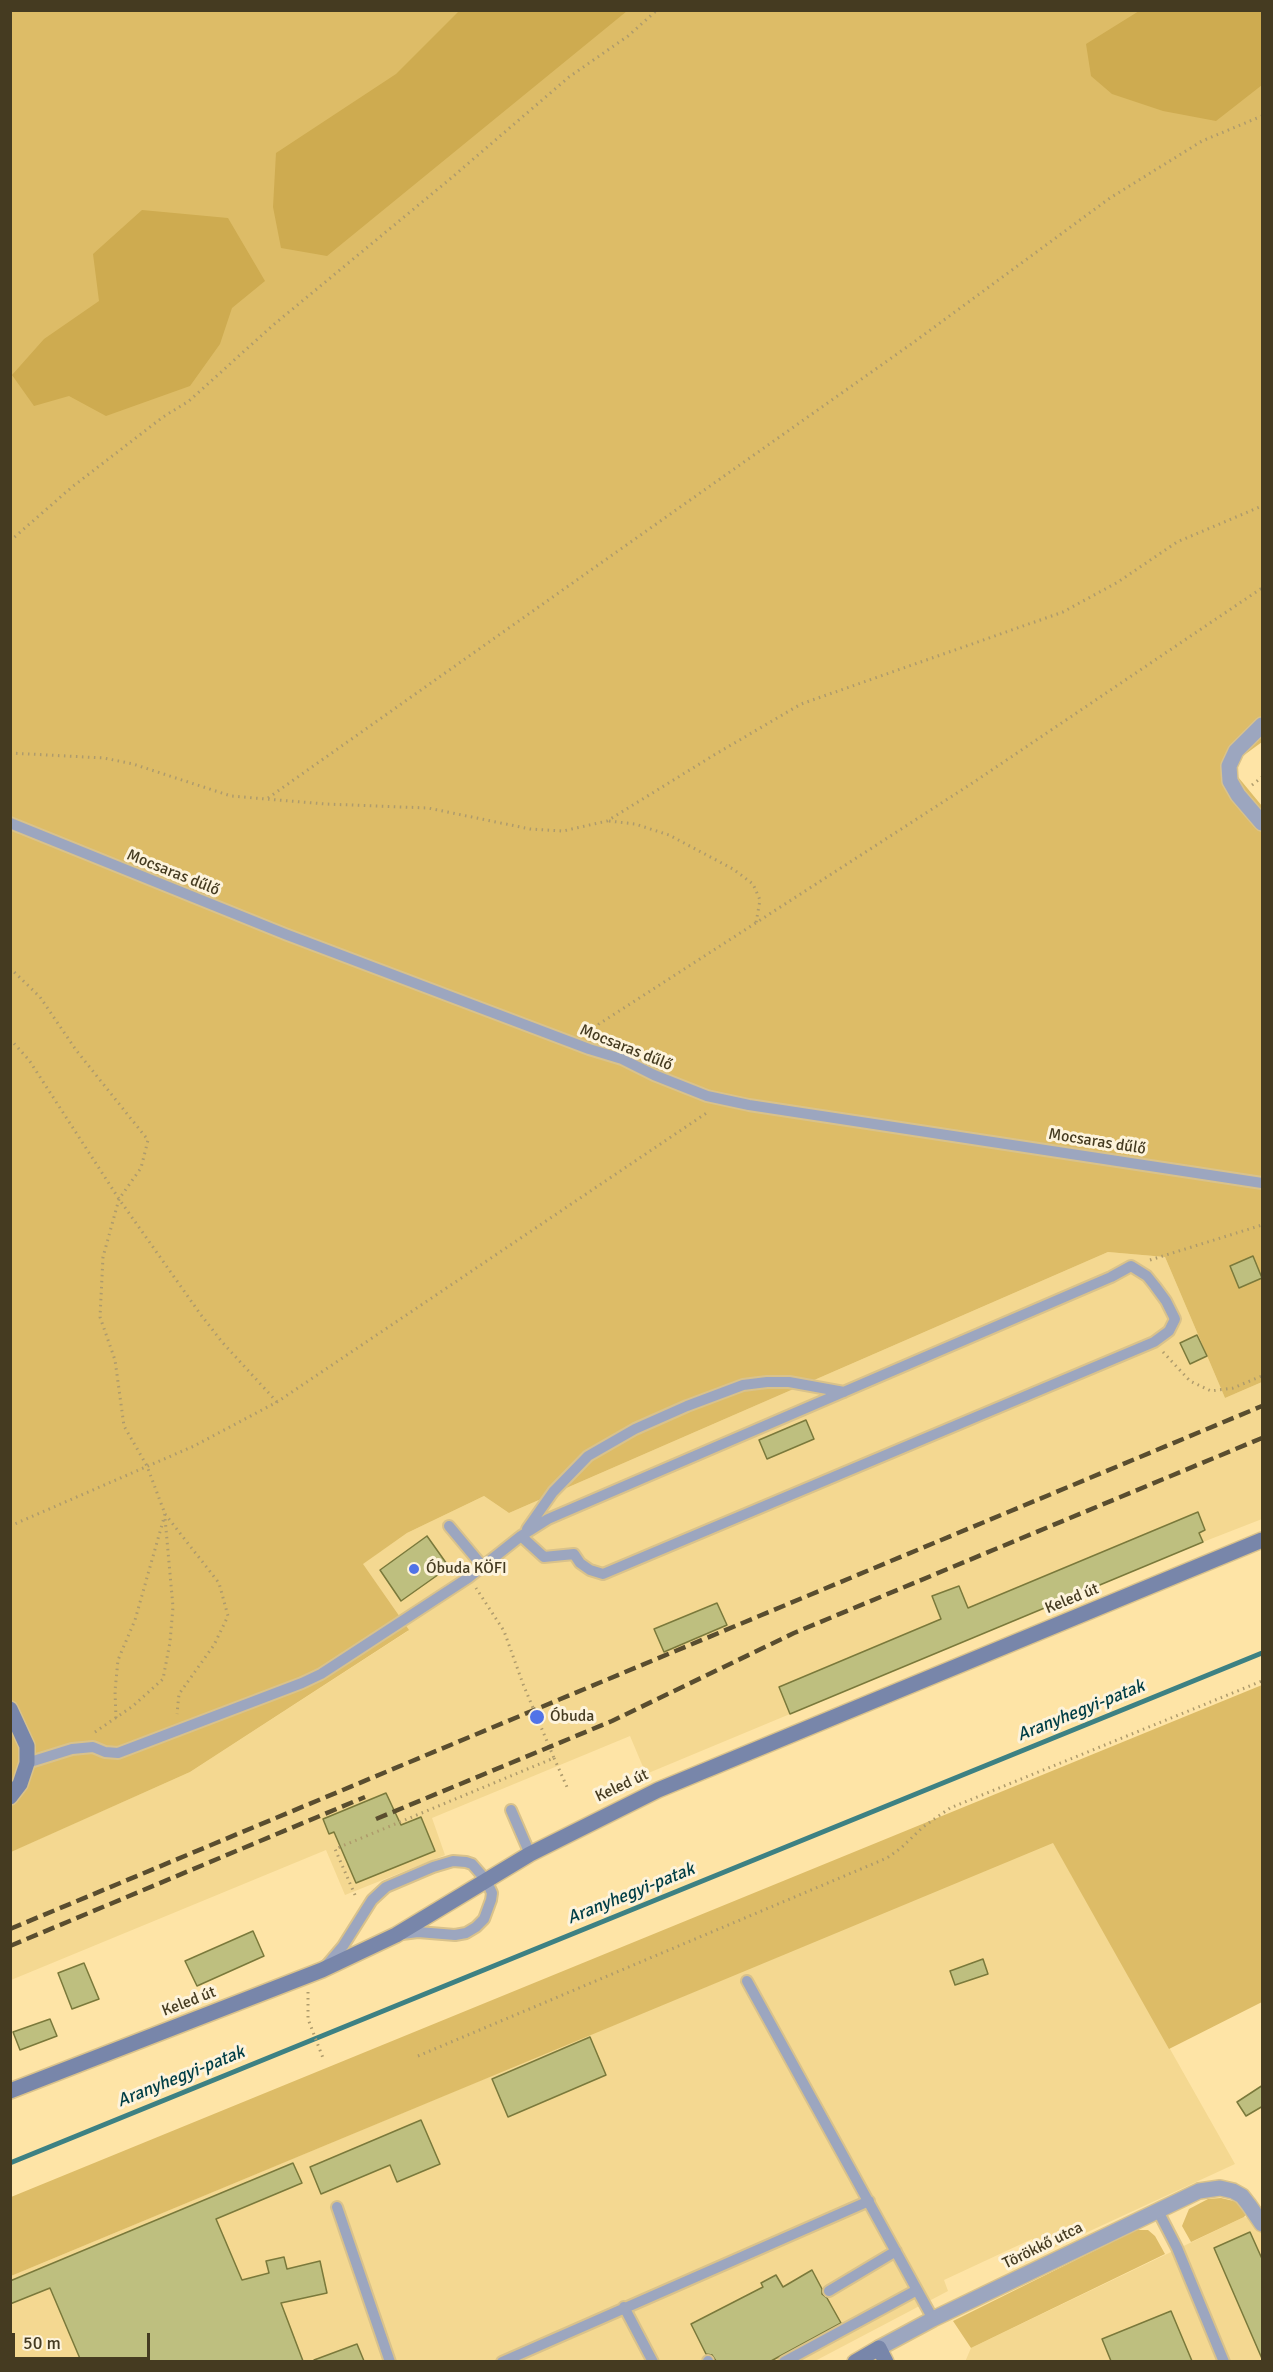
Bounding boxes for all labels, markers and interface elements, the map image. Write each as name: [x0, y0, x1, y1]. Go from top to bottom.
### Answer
street label: Mocsaras dűlő: [124, 846, 222, 900]
street label: Mocsaras dűlő: [577, 1021, 675, 1075]
street label: Mocsaras dűlő: [1047, 1125, 1147, 1159]
place label: Óbuda KÖFI: [426, 1559, 507, 1579]
marker: Óbuda KÖFI: [407, 1562, 421, 1576]
street label: Keled út: [1042, 1580, 1102, 1618]
water label: Aranyhegyi-patak: [1014, 1676, 1148, 1746]
place label: Óbuda: [550, 1707, 594, 1727]
marker: Óbuda: [528, 1708, 546, 1726]
street label: Keled út: [592, 1765, 652, 1807]
water label: Aranyhegyi-patak: [564, 1859, 698, 1929]
street label: Keled út: [159, 1983, 219, 2021]
water label: Aranyhegyi-patak: [114, 2042, 248, 2112]
street label: Törökkő utca: [1000, 2218, 1086, 2274]
scale bar: [15, 2321, 153, 2359]
text: 50 m: [23, 2332, 61, 2354]

